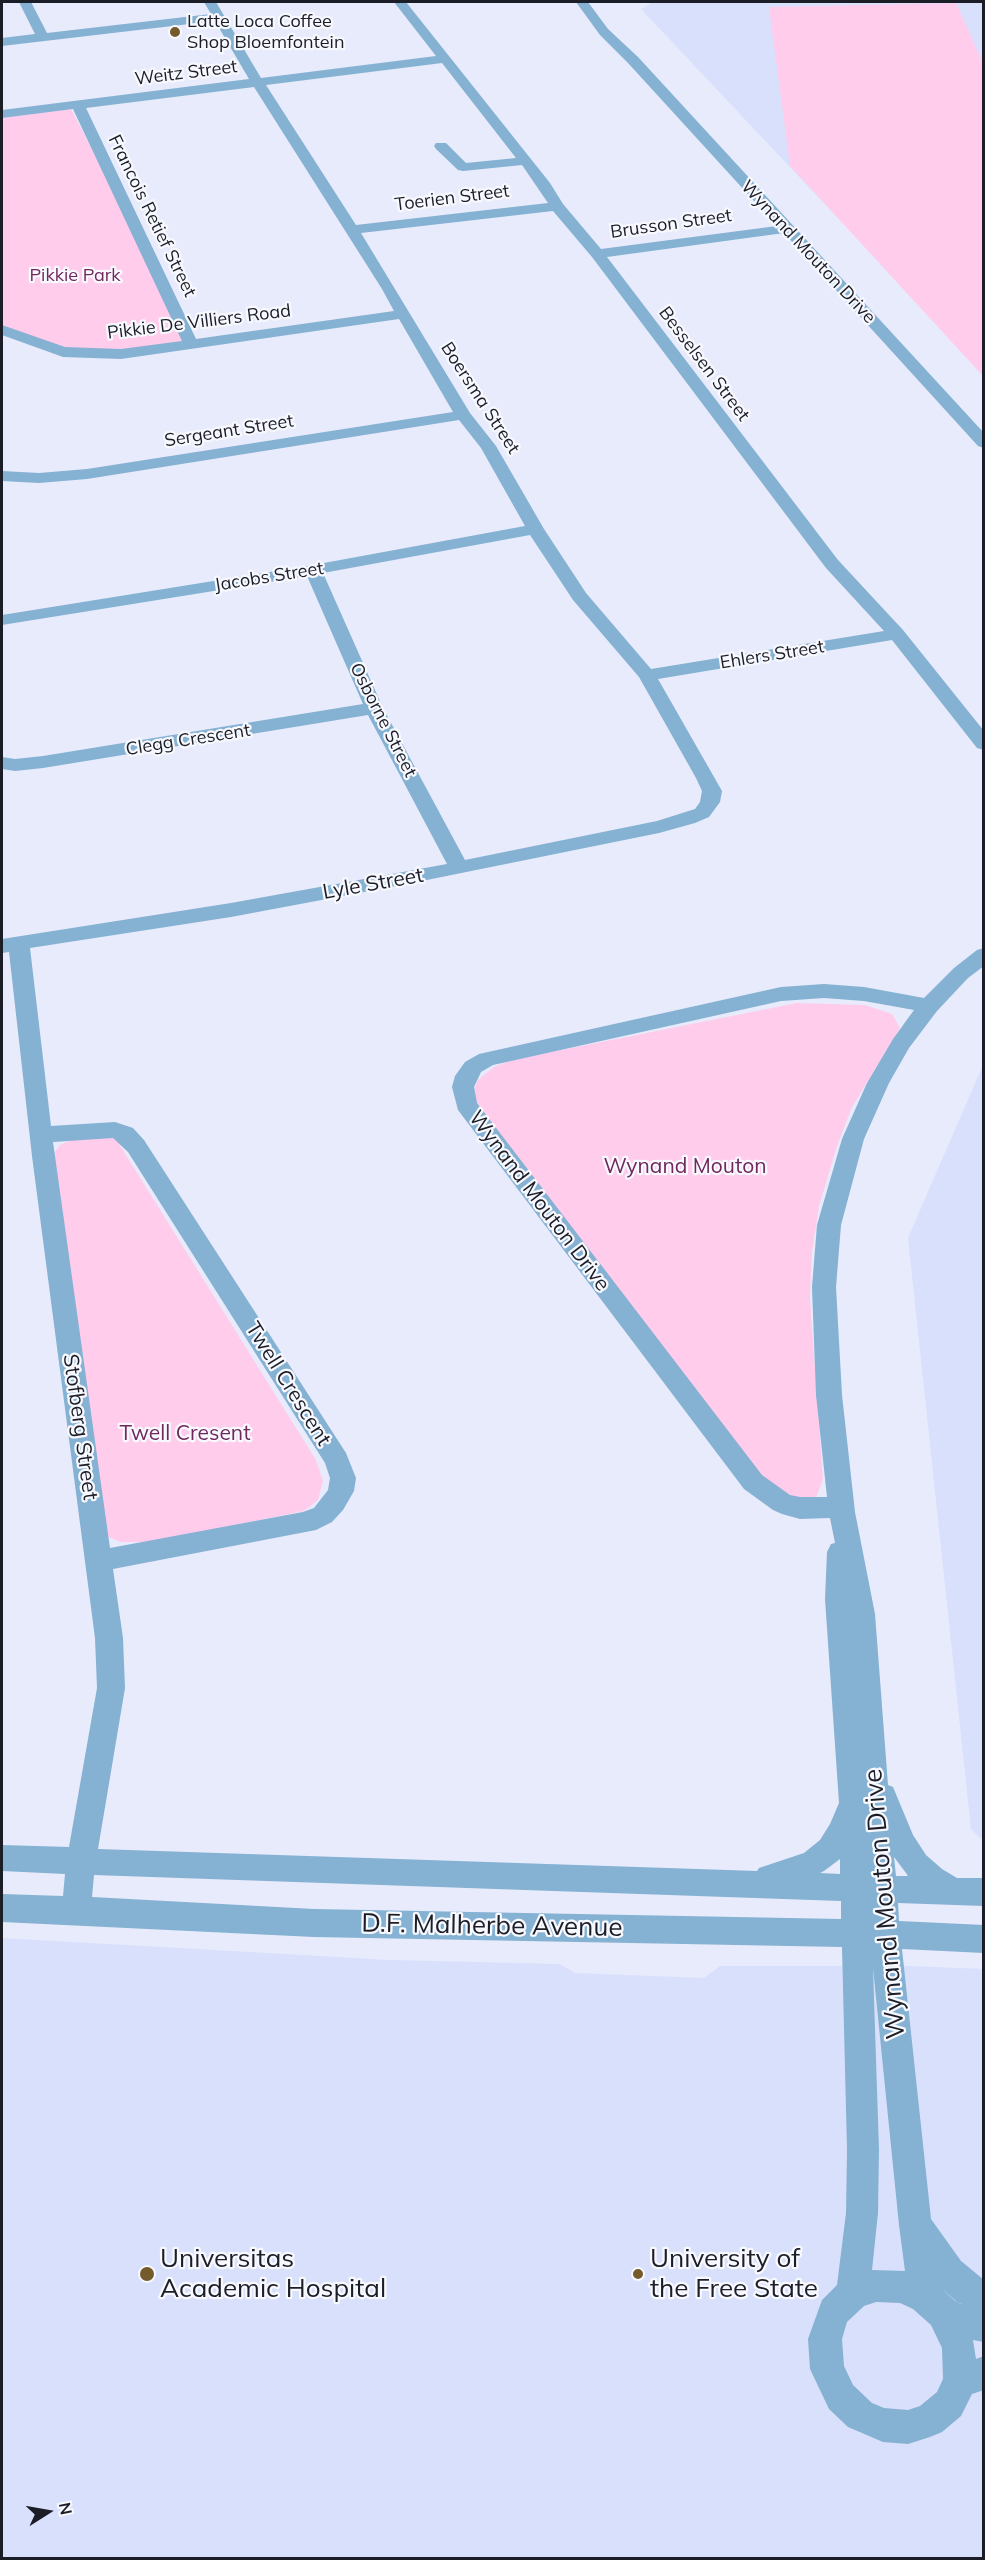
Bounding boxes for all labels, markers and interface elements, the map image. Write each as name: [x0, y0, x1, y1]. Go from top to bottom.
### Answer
place label: Latte Loca Coffee Shop Bloemfontein: [187, 11, 344, 54]
marker: Latte Loca Coffee Shop Bloemfontein: [168, 25, 182, 39]
street label: Weitz Street: [133, 56, 239, 90]
street label: Francois Retief Street: [103, 131, 201, 301]
street label: Wynand Mouton Drive: [736, 176, 880, 328]
street label: Toerien Street: [394, 180, 510, 216]
street label: Brusson Street: [609, 205, 733, 243]
park label: Pikkie Park: [29, 265, 121, 287]
street label: Pikkie De Villiers Road: [106, 300, 292, 344]
street label: Besselsen Street: [654, 303, 754, 425]
street label: Boersma Street: [436, 338, 524, 458]
street label: Sergeant Street: [163, 410, 295, 452]
street label: Jacobs Street: [213, 558, 325, 596]
street label: Ehlers Street: [718, 636, 826, 674]
street label: Osborne Street: [345, 659, 421, 781]
street label: Clegg Crescent: [124, 720, 252, 760]
street label: Lyle Street: [321, 863, 425, 905]
street label: Wynand Mouton Drive: [463, 1106, 615, 1296]
park label: Wynand Mouton: [604, 1154, 766, 1180]
street label: Twell Crescent: [240, 1317, 336, 1451]
street label: Stofberg Street: [57, 1352, 103, 1502]
park label: Twell Cresent: [119, 1421, 251, 1447]
street label: Wynand Mouton Drive: [858, 1768, 912, 2040]
street label: D.F. Malherbe Avenue: [361, 1908, 623, 1944]
place label: Universitas Academic Hospital: [160, 2243, 386, 2304]
place label: University of the Free State: [650, 2243, 818, 2304]
marker: Universitas Academic Hospital: [138, 2265, 156, 2283]
marker: University of the Free State: [631, 2267, 645, 2281]
north arrow: [18, 2482, 78, 2542]
text: N: [55, 2501, 77, 2516]

